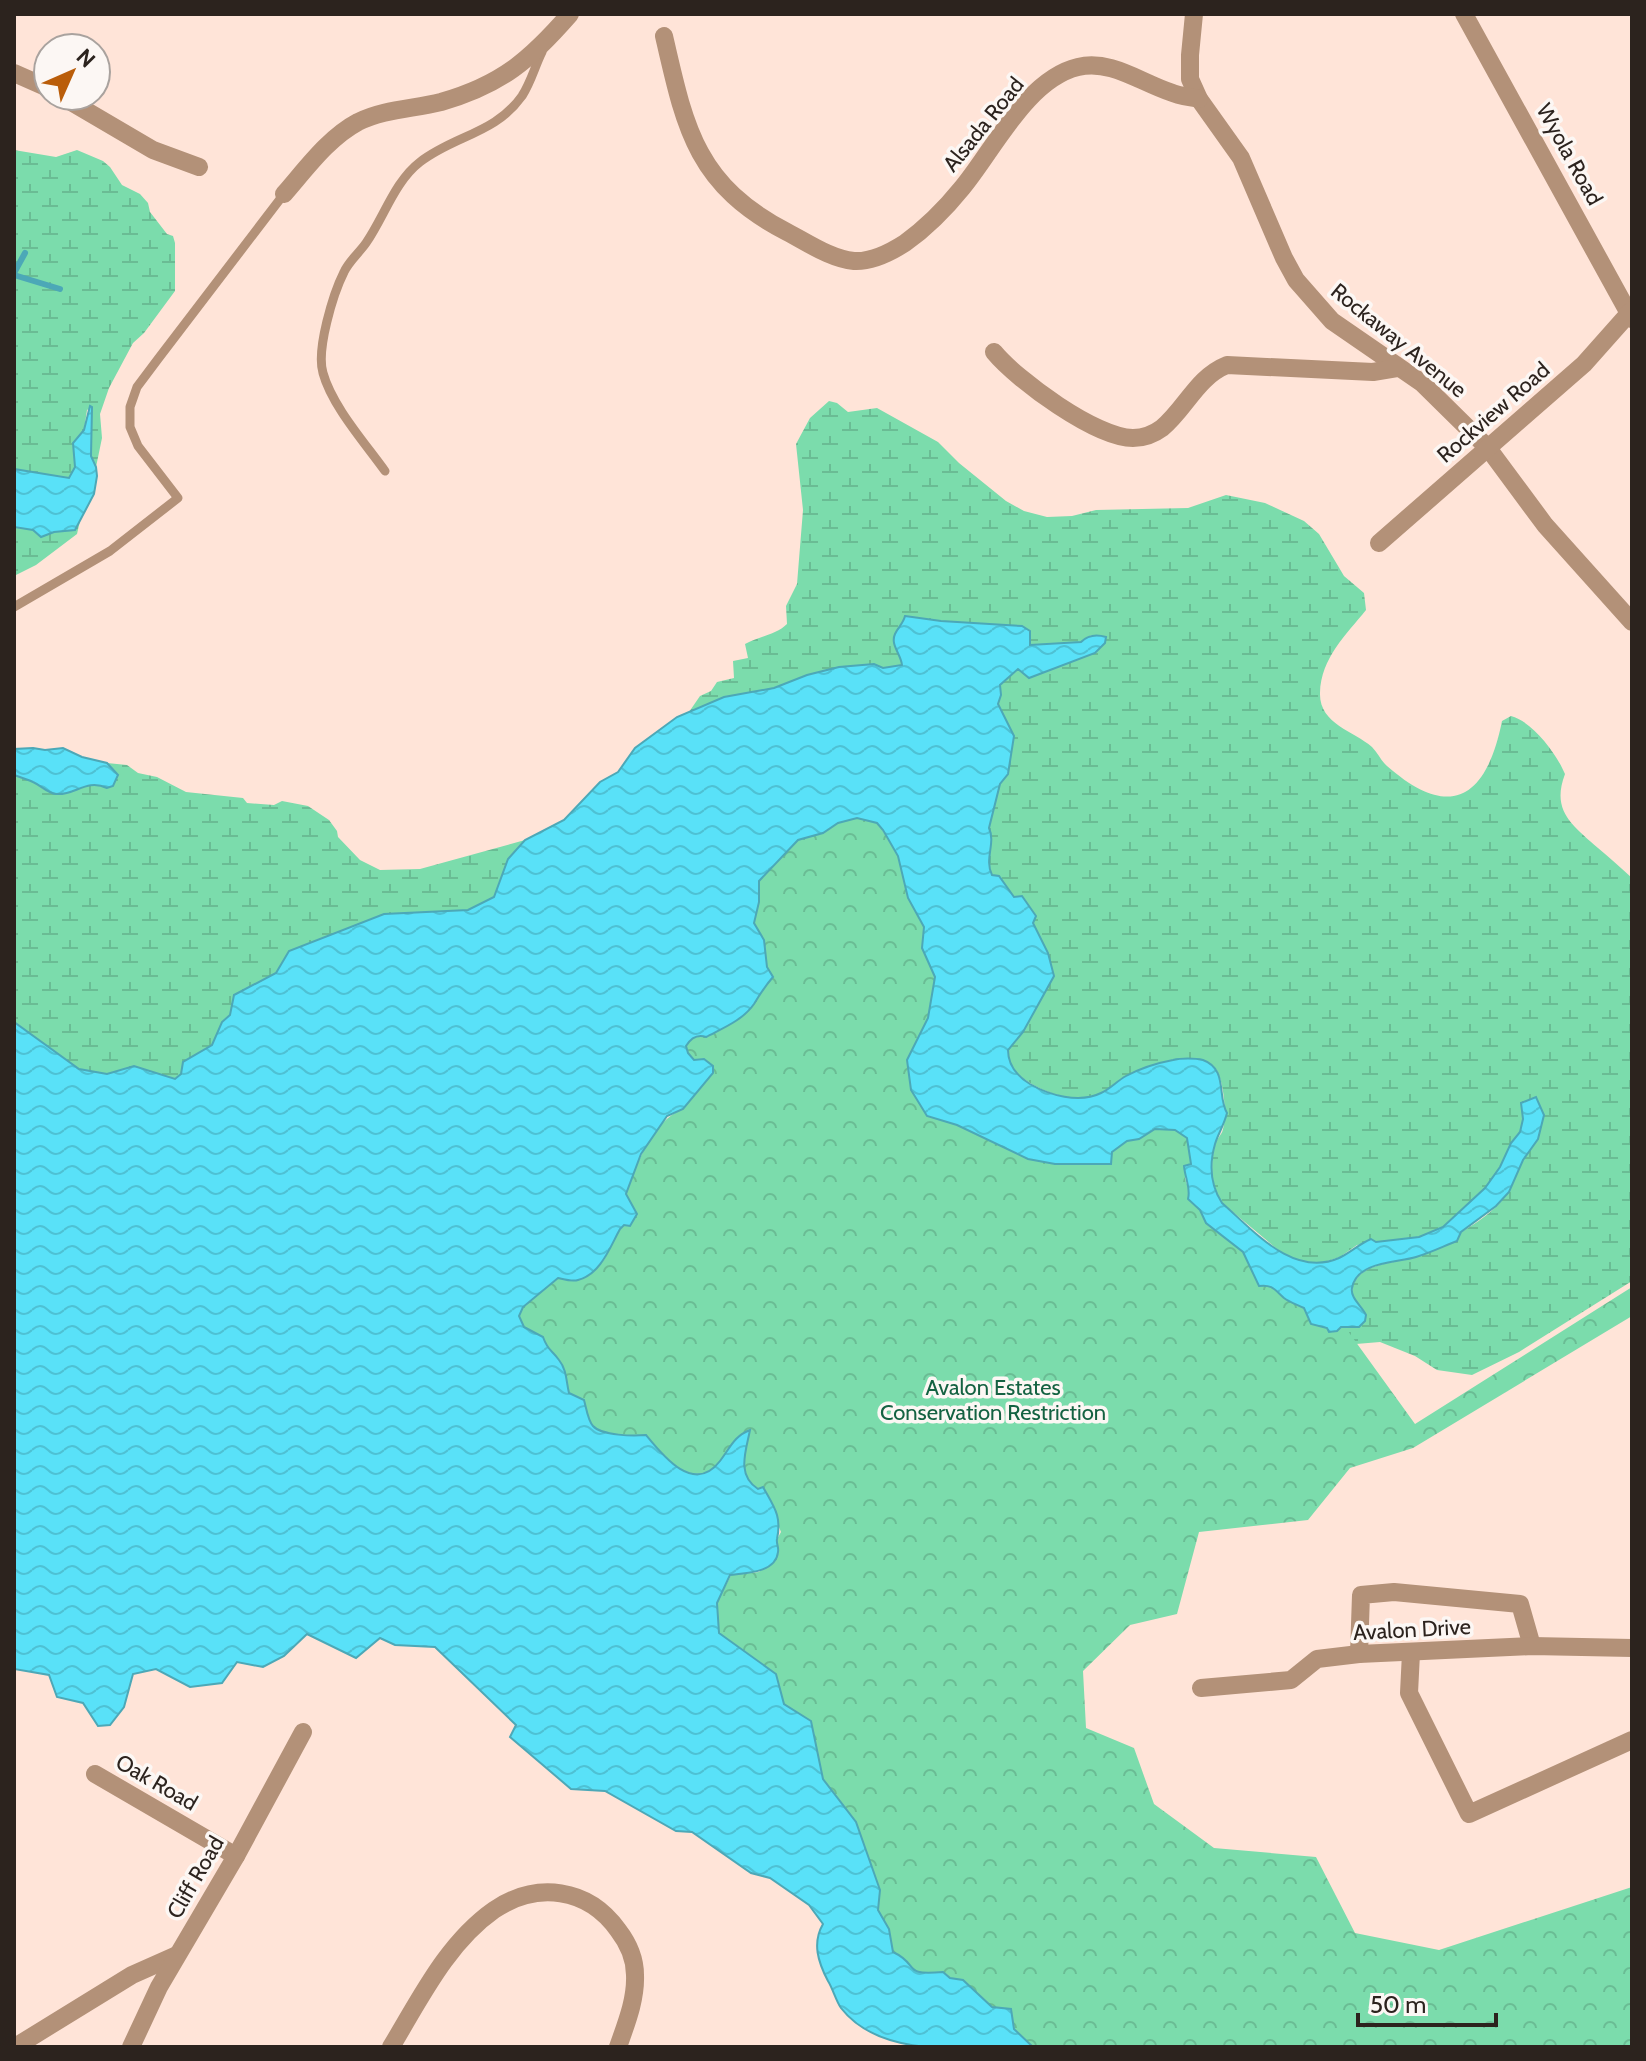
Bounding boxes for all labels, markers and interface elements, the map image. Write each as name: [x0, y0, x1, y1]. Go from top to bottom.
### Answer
north arrow: [32, 32, 112, 112]
text: N: [71, 43, 101, 73]
street label: Alsada Road: [937, 72, 1030, 177]
street label: Wyola Road: [1531, 99, 1609, 210]
street label: Rockaway Avenue: [1325, 277, 1472, 403]
street label: Rockview Road: [1432, 356, 1555, 469]
park label: Avalon Estates Conservation Restriction: [880, 1374, 1106, 1426]
street label: Avalon Drive: [1352, 1613, 1472, 1646]
street label: Oak Road: [111, 1748, 202, 1817]
street label: Cliff Road: [161, 1831, 230, 1923]
scale bar: [1358, 1977, 1496, 2027]
text: 50 m: [1370, 1990, 1426, 2019]

